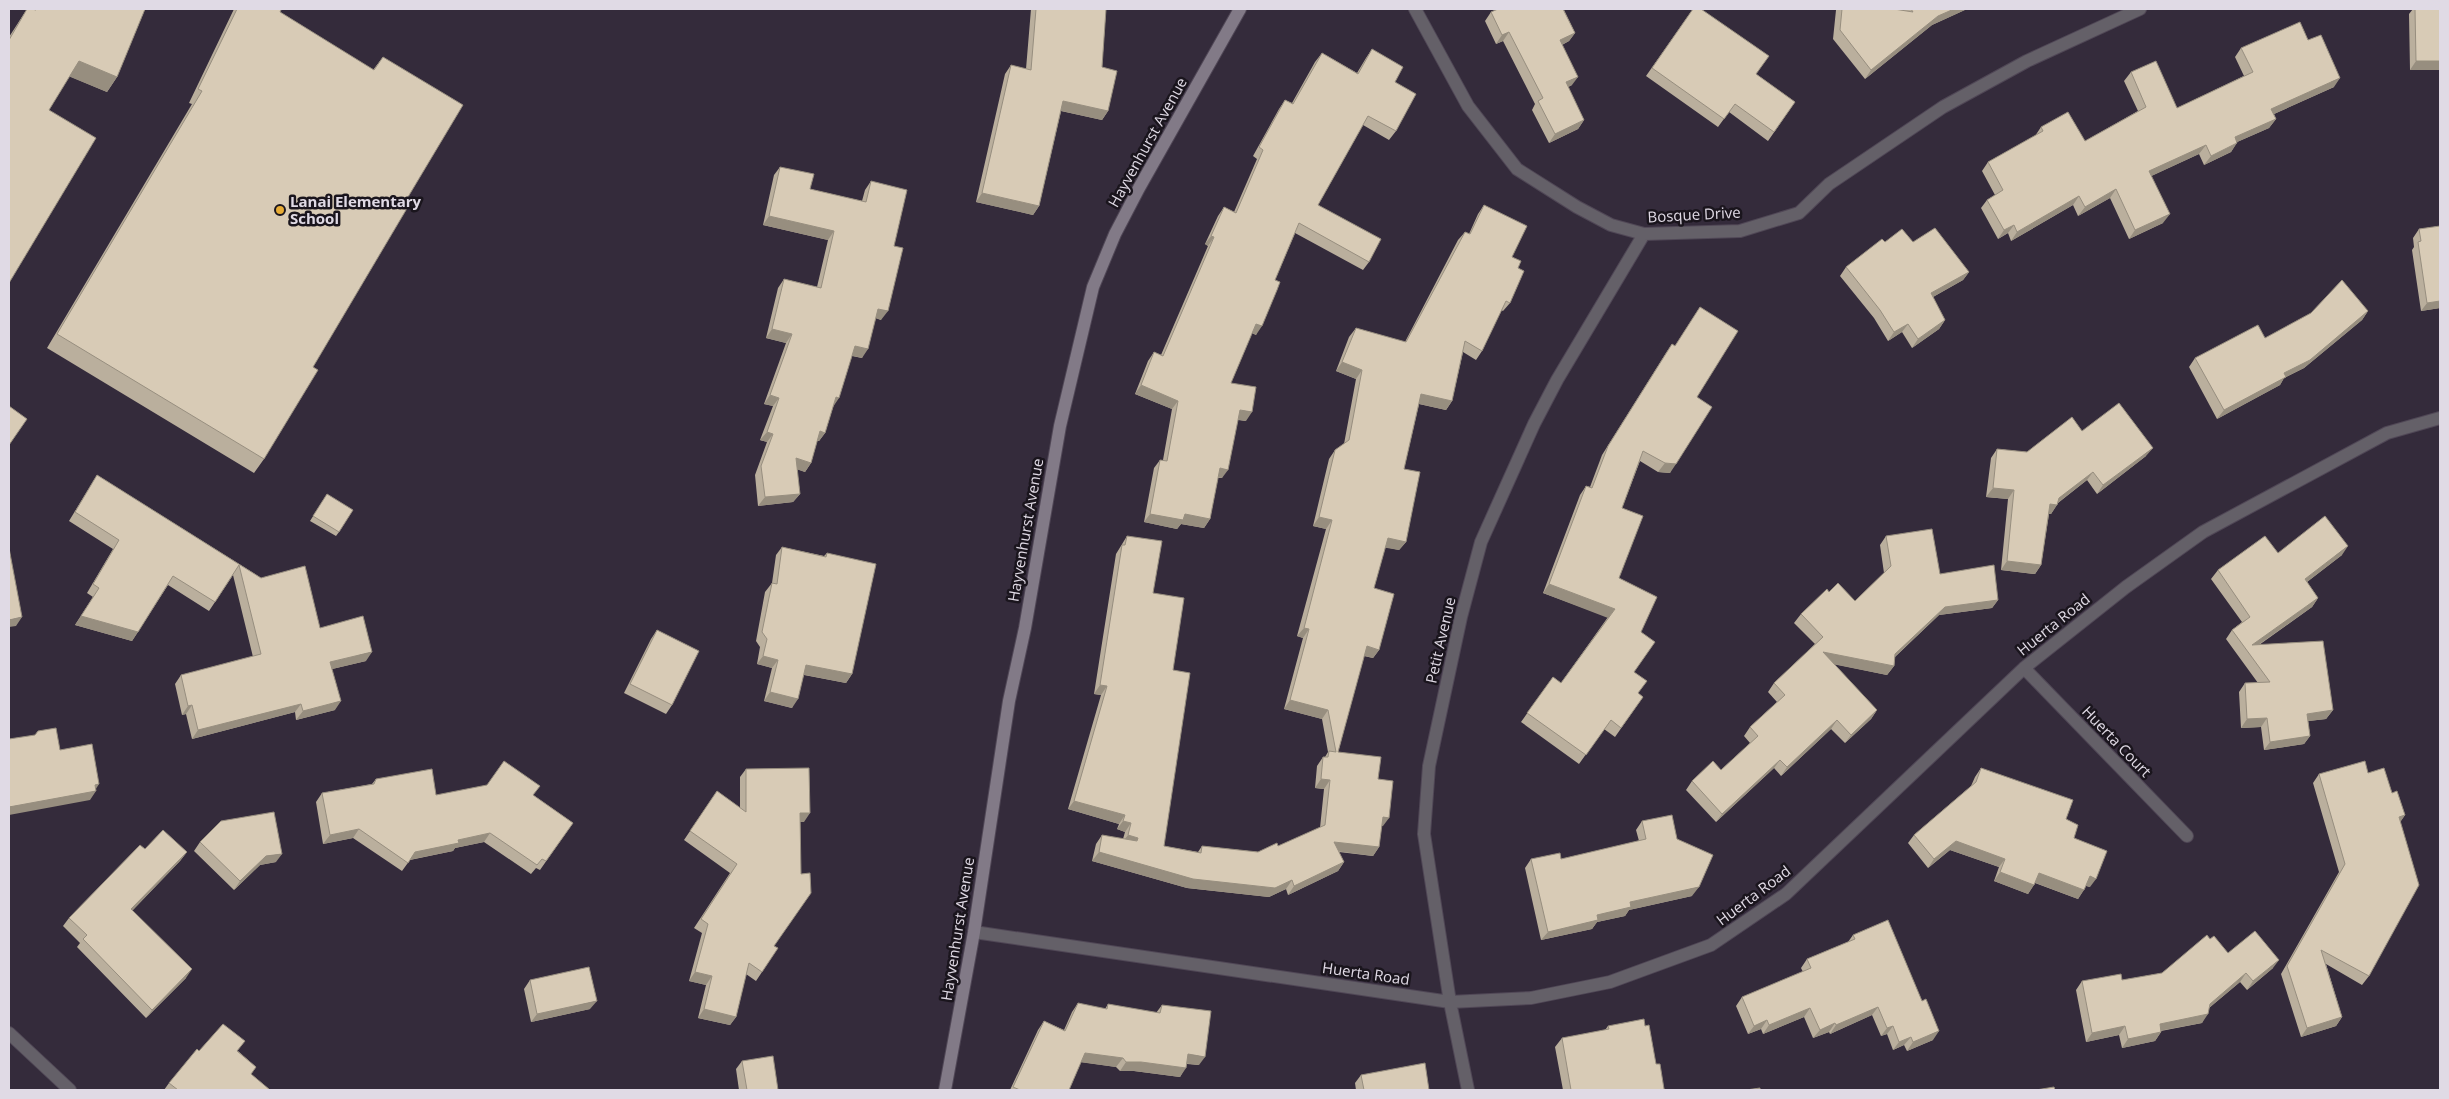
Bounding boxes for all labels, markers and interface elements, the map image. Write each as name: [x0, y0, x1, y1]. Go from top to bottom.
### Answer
street label: Hayvenhurst Avenue: [1103, 74, 1191, 210]
place label: Lanai Elementary School: [290, 191, 422, 228]
street label: Bosque Drive: [1647, 202, 1741, 226]
marker: Lanai Elementary School: [274, 204, 286, 216]
street label: Hayvenhurst Avenue: [1003, 457, 1047, 603]
street label: Huerta Road: [2012, 588, 2094, 660]
street label: Petit Avenue: [1420, 595, 1460, 685]
street label: Huerta Court: [2078, 701, 2156, 781]
street label: Hayvenhurst Avenue: [936, 856, 978, 1002]
street label: Huerta Road: [1712, 860, 1794, 930]
street label: Huerta Road: [1321, 957, 1411, 989]

